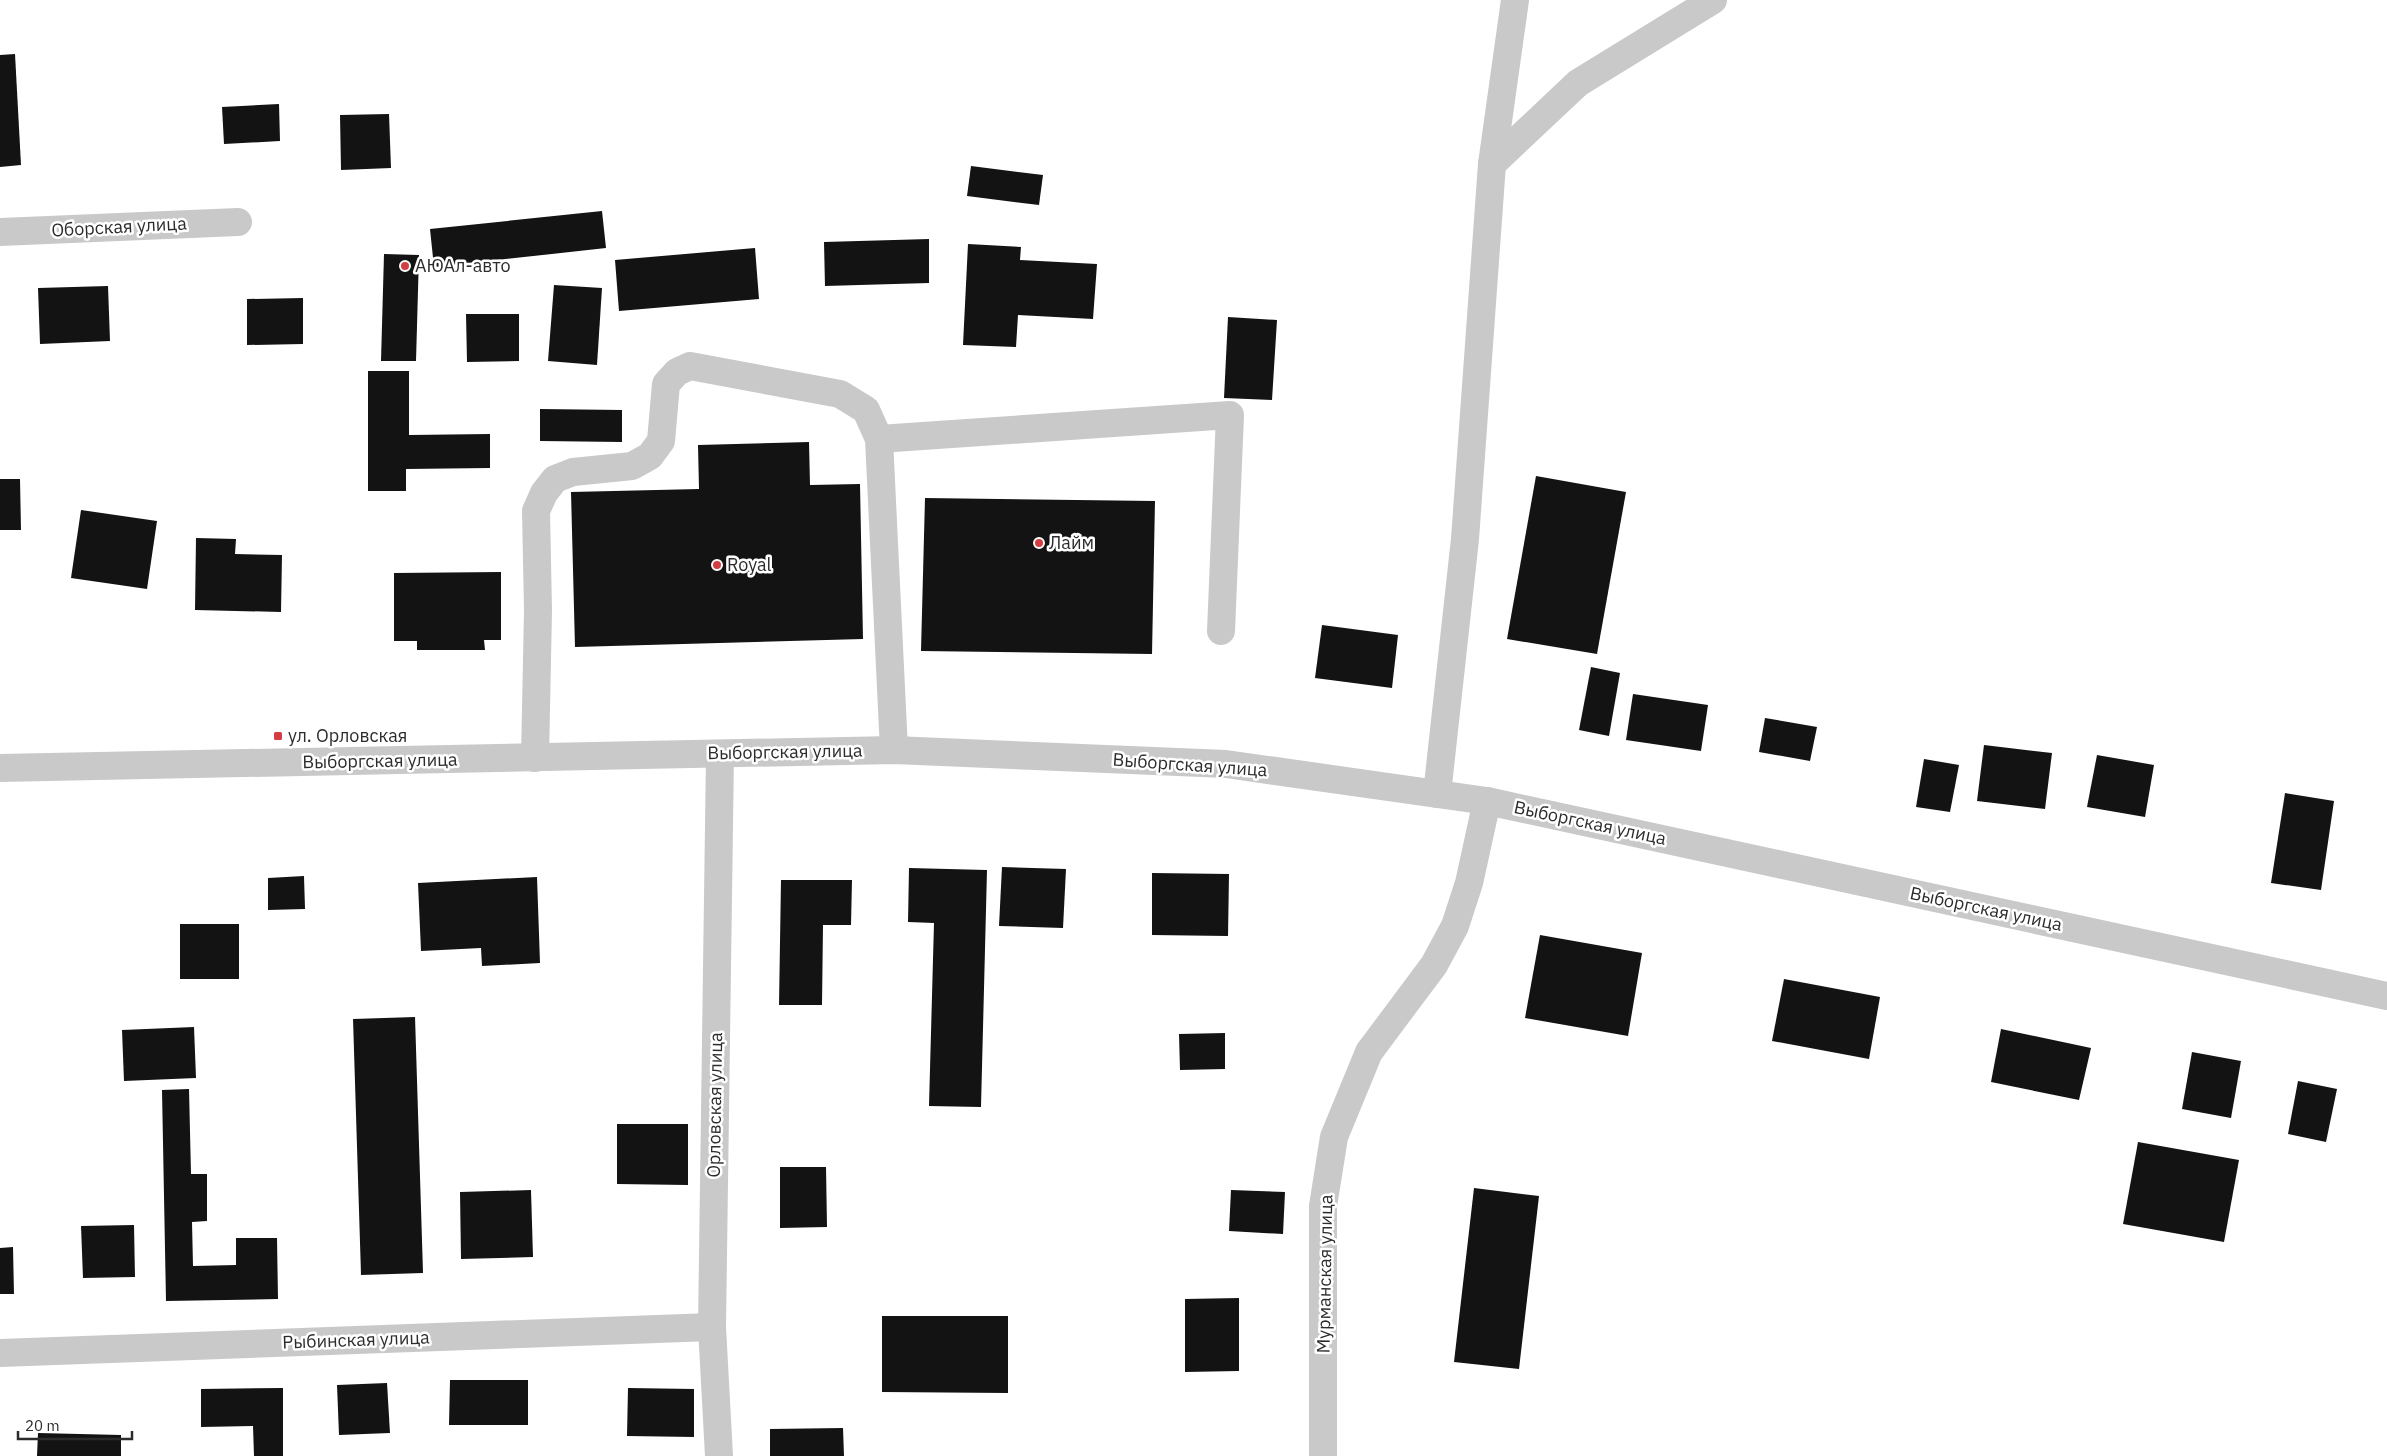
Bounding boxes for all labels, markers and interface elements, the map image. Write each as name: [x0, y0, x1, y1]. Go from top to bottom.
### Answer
street label: Оборская улица: [51, 211, 188, 242]
place label: АЮАл-авто: [415, 254, 510, 277]
marker: АЮАл-авто: [399, 260, 411, 272]
place label: Лайм: [1049, 531, 1094, 554]
marker: Лайм: [1033, 537, 1045, 549]
place label: Royal: [727, 553, 772, 576]
marker: Royal: [711, 559, 723, 571]
place label: ул. Орловская: [288, 724, 407, 747]
marker: ул. Орловская: [272, 730, 284, 742]
street label: Выборгская улица: [707, 739, 863, 764]
street label: Выборгская улица: [302, 748, 458, 773]
street label: Выборгская улица: [1112, 748, 1269, 781]
street label: Выборгская улица: [1512, 795, 1669, 850]
street label: Выборгская улица: [1908, 881, 2065, 936]
street label: Орловская улица: [702, 1032, 727, 1178]
street label: Мурманская улица: [1312, 1194, 1337, 1354]
street label: Рыбинская улица: [282, 1325, 430, 1354]
scale bar: [18, 1408, 131, 1440]
text: 20 m: [25, 1416, 60, 1435]

